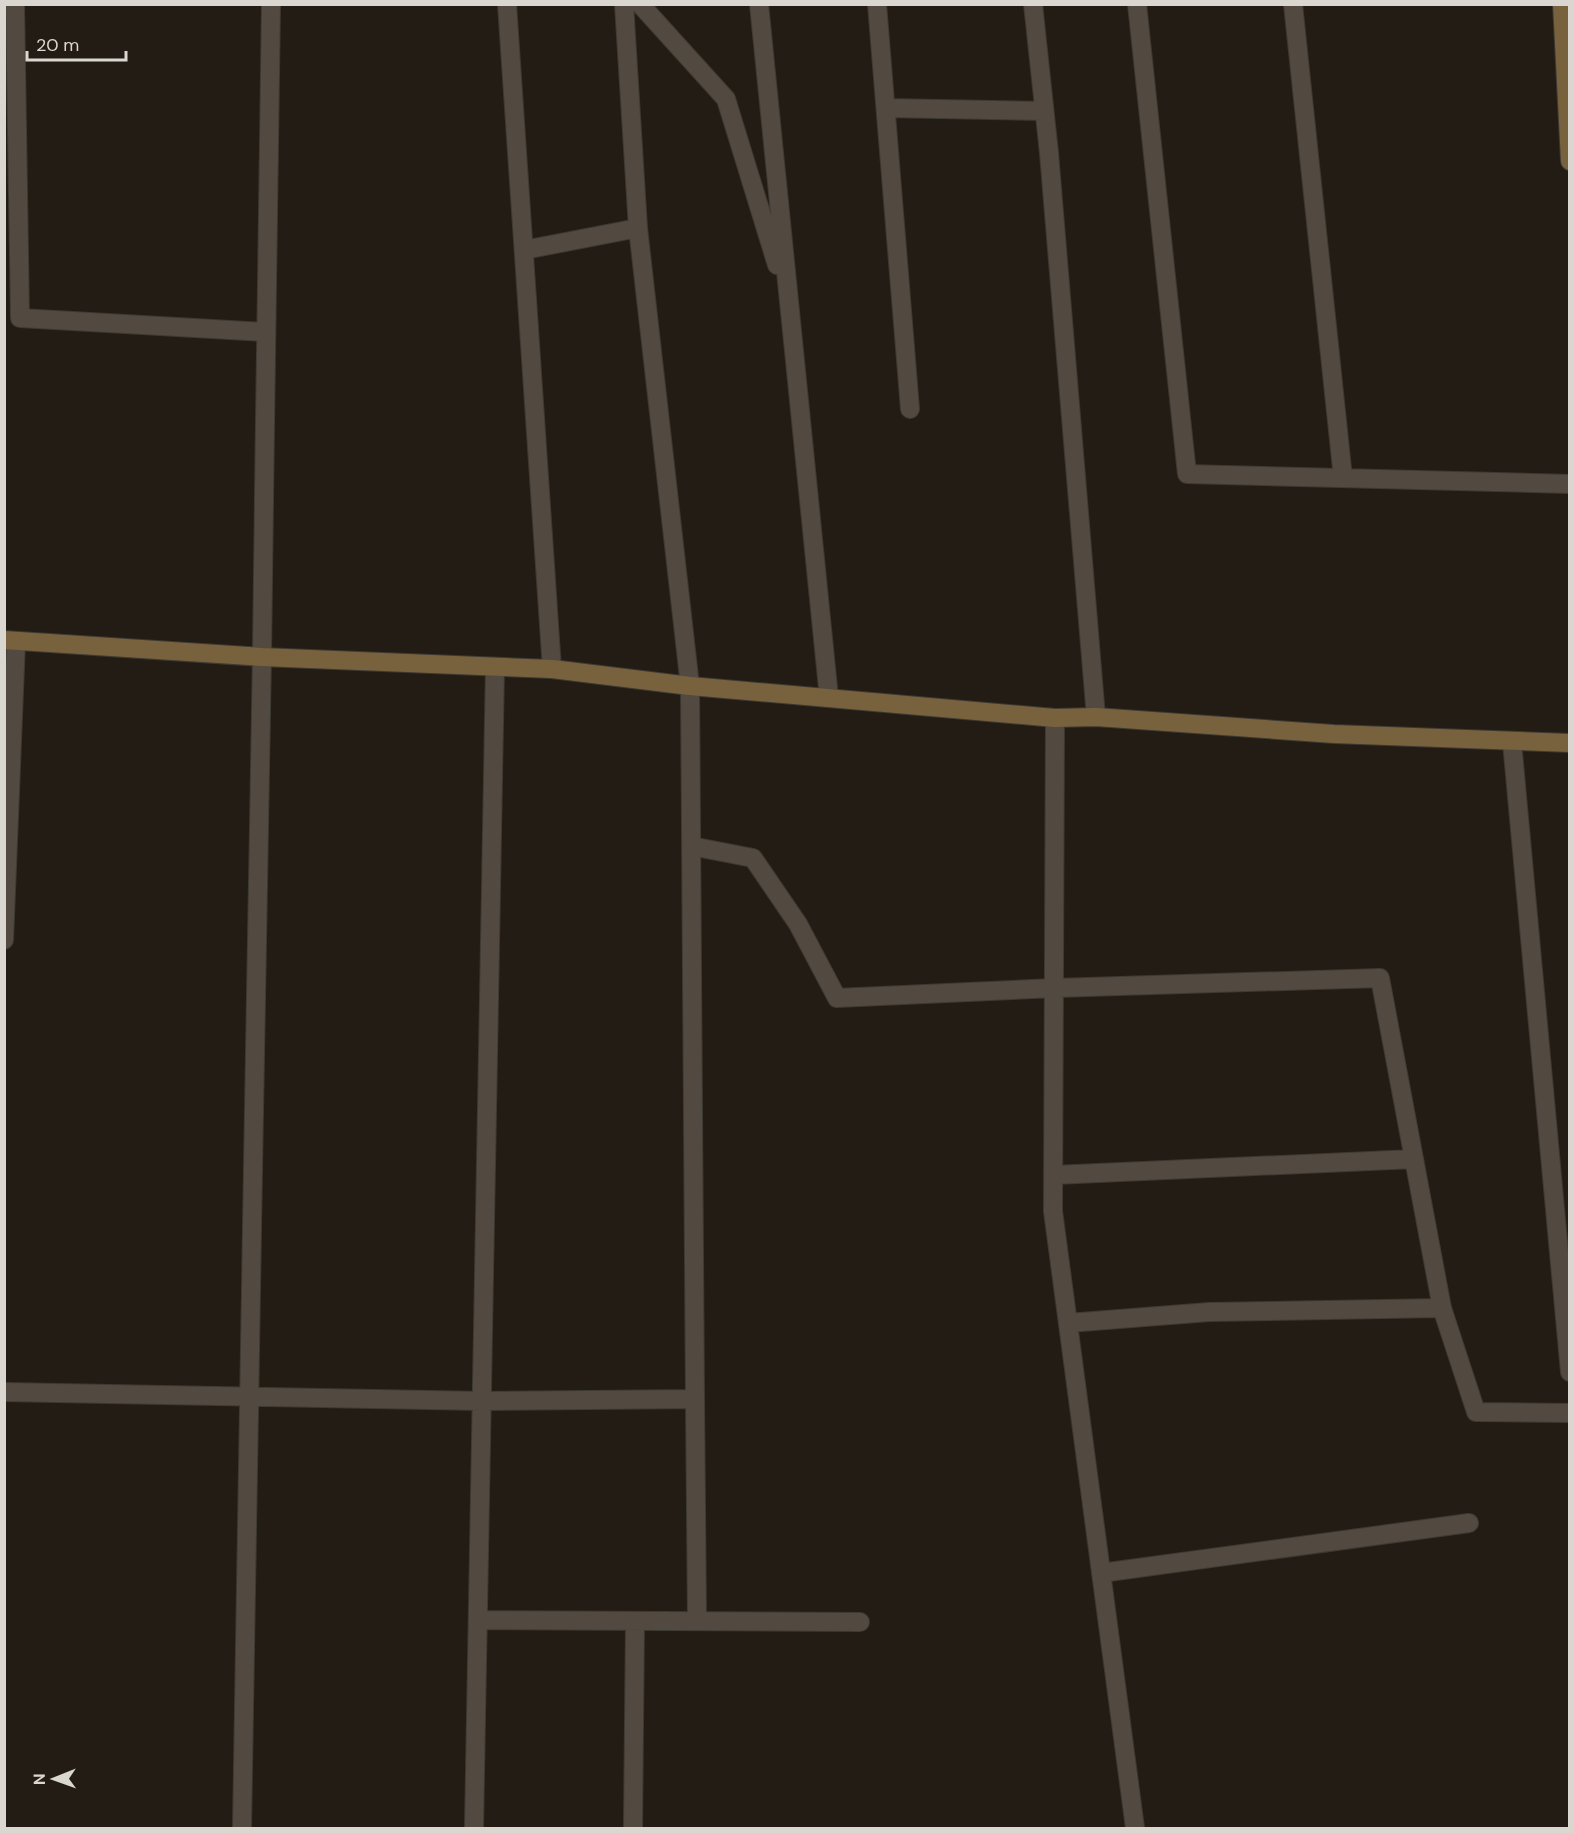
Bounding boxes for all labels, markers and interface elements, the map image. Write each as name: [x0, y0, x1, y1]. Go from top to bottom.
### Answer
scale bar: [27, 24, 126, 62]
text: 20 m: [36, 33, 79, 57]
north arrow: [24, 1749, 84, 1809]
text: N: [29, 1773, 50, 1785]

